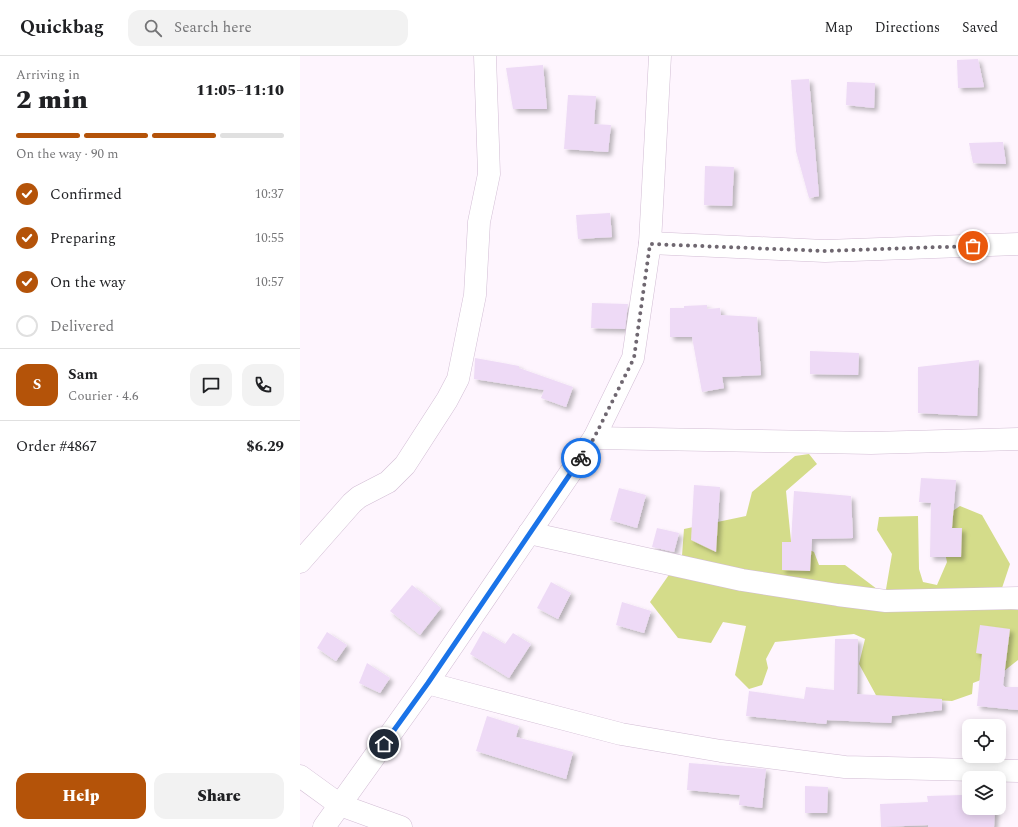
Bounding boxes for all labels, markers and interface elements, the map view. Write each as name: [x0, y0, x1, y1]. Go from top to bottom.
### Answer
search box: [128, 10, 408, 46]
text: Quickbag: [20, 13, 104, 42]
text: Search here: [174, 16, 252, 39]
icon: search: [142, 17, 164, 39]
text: Map: [825, 17, 853, 38]
text: Directions: [875, 17, 940, 38]
text: Saved: [962, 17, 998, 38]
text: Arriving in: [16, 65, 80, 85]
text: 11:05–11:10: [196, 79, 284, 102]
text: 2 min: [16, 80, 88, 120]
text: On the way · 90 m: [16, 144, 119, 164]
icon: check: [16, 183, 38, 205]
text: Confirmed: [50, 183, 122, 206]
text: 10:37: [255, 184, 284, 204]
icon: check: [16, 227, 38, 249]
text: Preparing: [50, 227, 116, 250]
text: 10:55: [255, 228, 284, 248]
pin: [956, 229, 990, 263]
icon: bag: [962, 235, 984, 257]
icon: check: [16, 271, 38, 293]
text: On the way: [50, 271, 125, 294]
text: 10:57: [255, 272, 284, 292]
text: Delivered: [50, 315, 114, 338]
text: Sam: [68, 363, 98, 386]
button: chat: [190, 364, 232, 406]
button: phone: [242, 364, 284, 406]
text: S: [33, 373, 41, 396]
text: Courier · 4.6: [68, 386, 138, 406]
text: Order #4867: [16, 435, 97, 458]
text: $6.29: [246, 435, 284, 458]
courier: [561, 438, 601, 478]
icon: bike: [570, 447, 592, 469]
map controls: [962, 719, 1006, 815]
button: locate: [962, 719, 1006, 763]
pin: [367, 727, 401, 761]
icon: home: [373, 733, 395, 755]
button: layers: [962, 771, 1006, 815]
button: Help: [16, 773, 146, 819]
button: Share: [154, 773, 284, 819]

